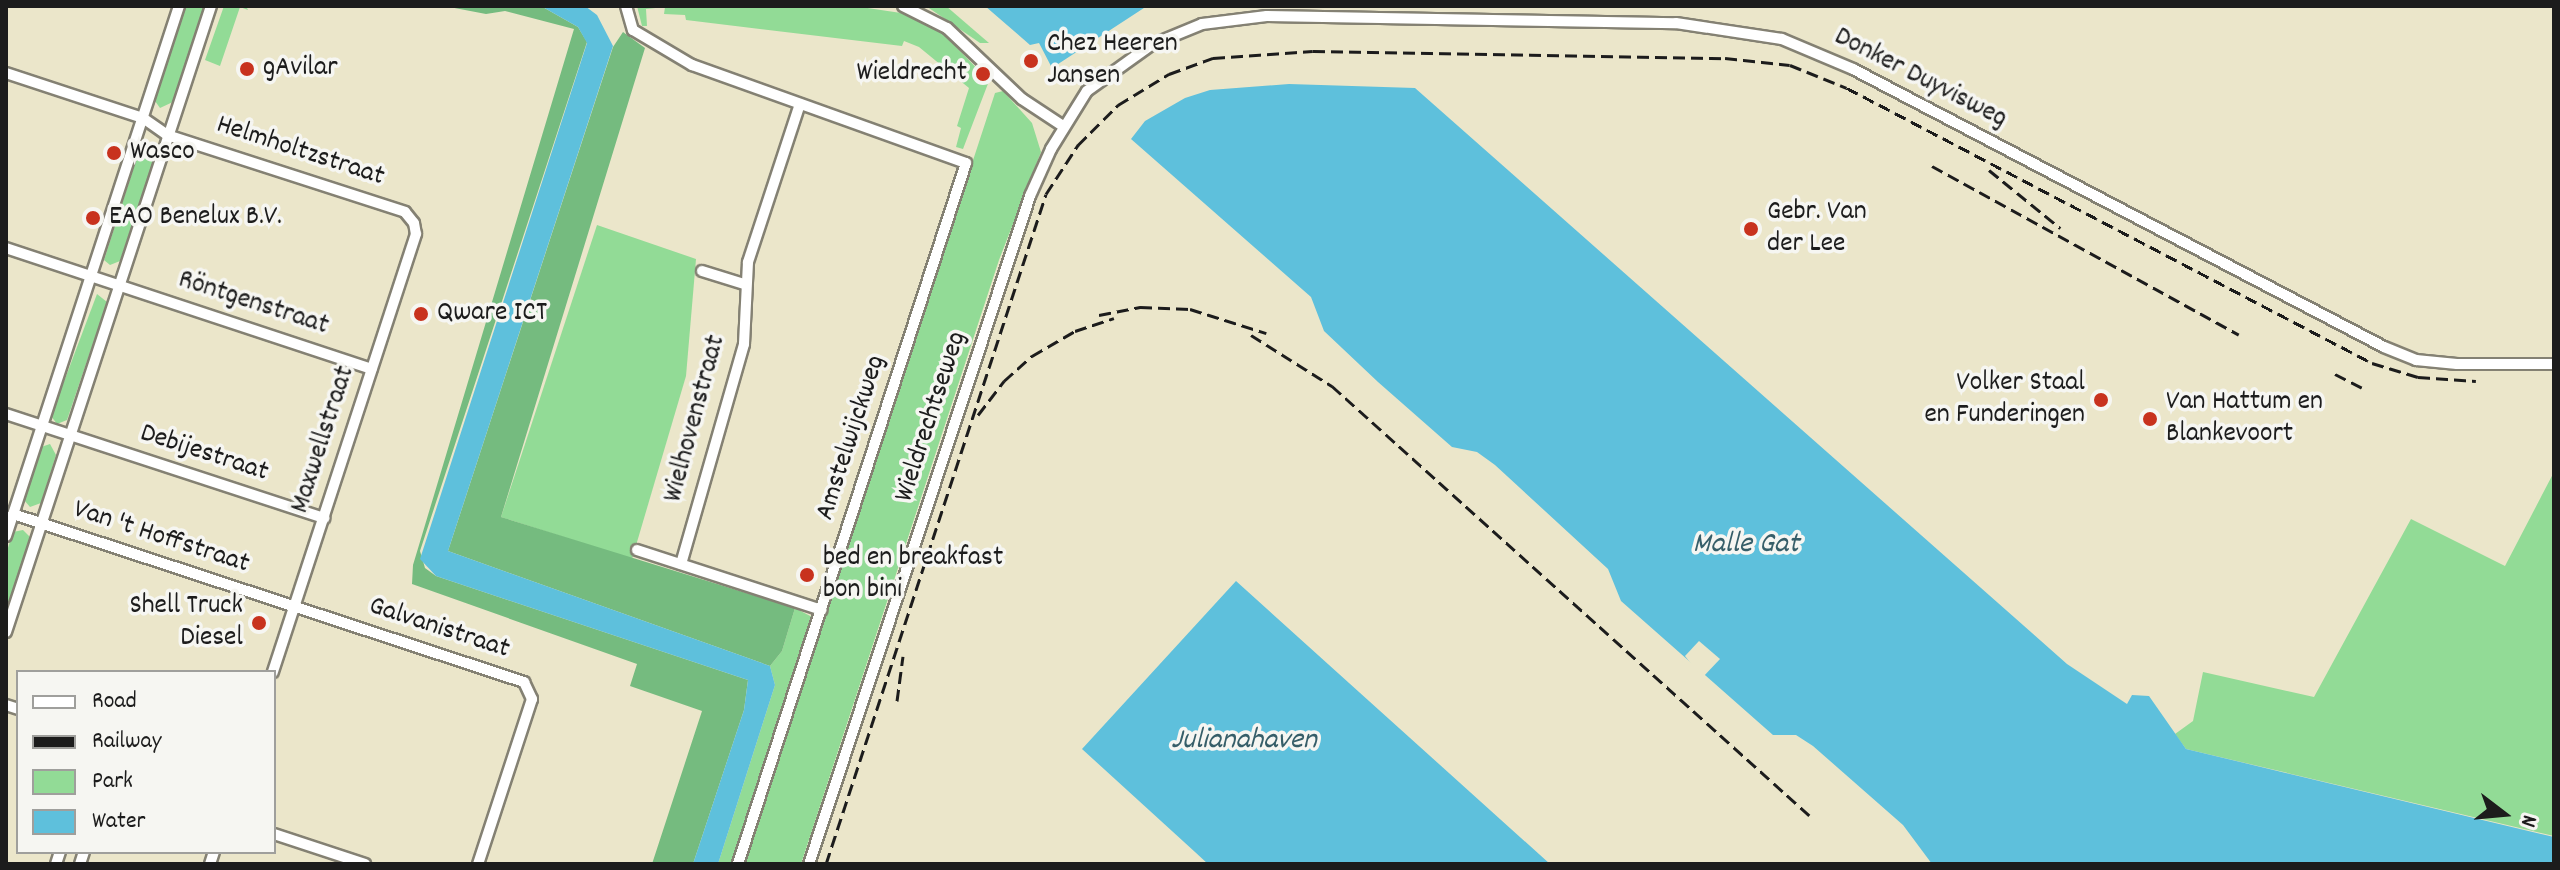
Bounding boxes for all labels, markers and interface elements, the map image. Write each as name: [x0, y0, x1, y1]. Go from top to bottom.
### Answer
street label: Donker Duyvisweg: [1828, 21, 2012, 137]
place label: Chez Heeren Jansen: [1047, 28, 1178, 94]
place label: gAvilar: [263, 52, 338, 86]
marker: Chez Heeren Jansen: [1022, 52, 1040, 70]
place label: Wieldrecht: [857, 57, 967, 91]
marker: gAvilar: [238, 60, 256, 78]
marker: Wieldrecht: [974, 65, 992, 83]
street label: Helmholtzstraat: [212, 109, 388, 195]
place label: Wasco: [130, 136, 195, 170]
marker: Wasco: [105, 144, 123, 162]
place label: Gebr. Van der Lee: [1767, 196, 1867, 262]
place label: EAO Benelux B.V.: [109, 201, 282, 235]
marker: EAO Benelux B.V.: [84, 209, 102, 227]
marker: Gebr. Van der Lee: [1742, 220, 1760, 238]
street label: Röntgenstraat: [174, 264, 332, 344]
place label: Qware ICT: [437, 297, 547, 331]
marker: Qware ICT: [412, 305, 430, 323]
street label: Wieldrechtseweg: [889, 328, 975, 506]
street label: Wielhovenstraat: [658, 332, 734, 506]
street label: Amstelwijckweg: [810, 351, 894, 525]
street label: Maxwellstraat: [284, 362, 364, 518]
place label: Volker Staal en Funderingen: [1924, 367, 2085, 433]
place label: Van Hattum en Blankevoort: [2166, 386, 2323, 452]
marker: Volker Staal en Funderingen: [2092, 391, 2110, 409]
marker: Van Hattum en Blankevoort: [2141, 410, 2159, 428]
street label: Debijestraat: [136, 418, 272, 490]
street label: Van 't Hoffstraat: [69, 494, 253, 582]
water label: Malle Gat: [1693, 528, 1799, 564]
place label: bed en breakfast bon bini: [823, 542, 1003, 608]
marker: bed en breakfast bon bini: [798, 566, 816, 584]
place label: Shell Truck Diesel: [129, 590, 243, 656]
street label: Galvanistraat: [364, 590, 514, 668]
marker: Shell Truck Diesel: [250, 614, 268, 632]
legend: [16, 670, 276, 854]
text: Road: [92, 685, 137, 719]
water label: Julianahaven: [1171, 724, 1317, 760]
text: Railway: [92, 725, 161, 759]
text: Park: [92, 765, 133, 799]
north arrow: [2464, 774, 2544, 854]
text: Water: [92, 805, 145, 839]
text: N: [2511, 811, 2544, 830]

